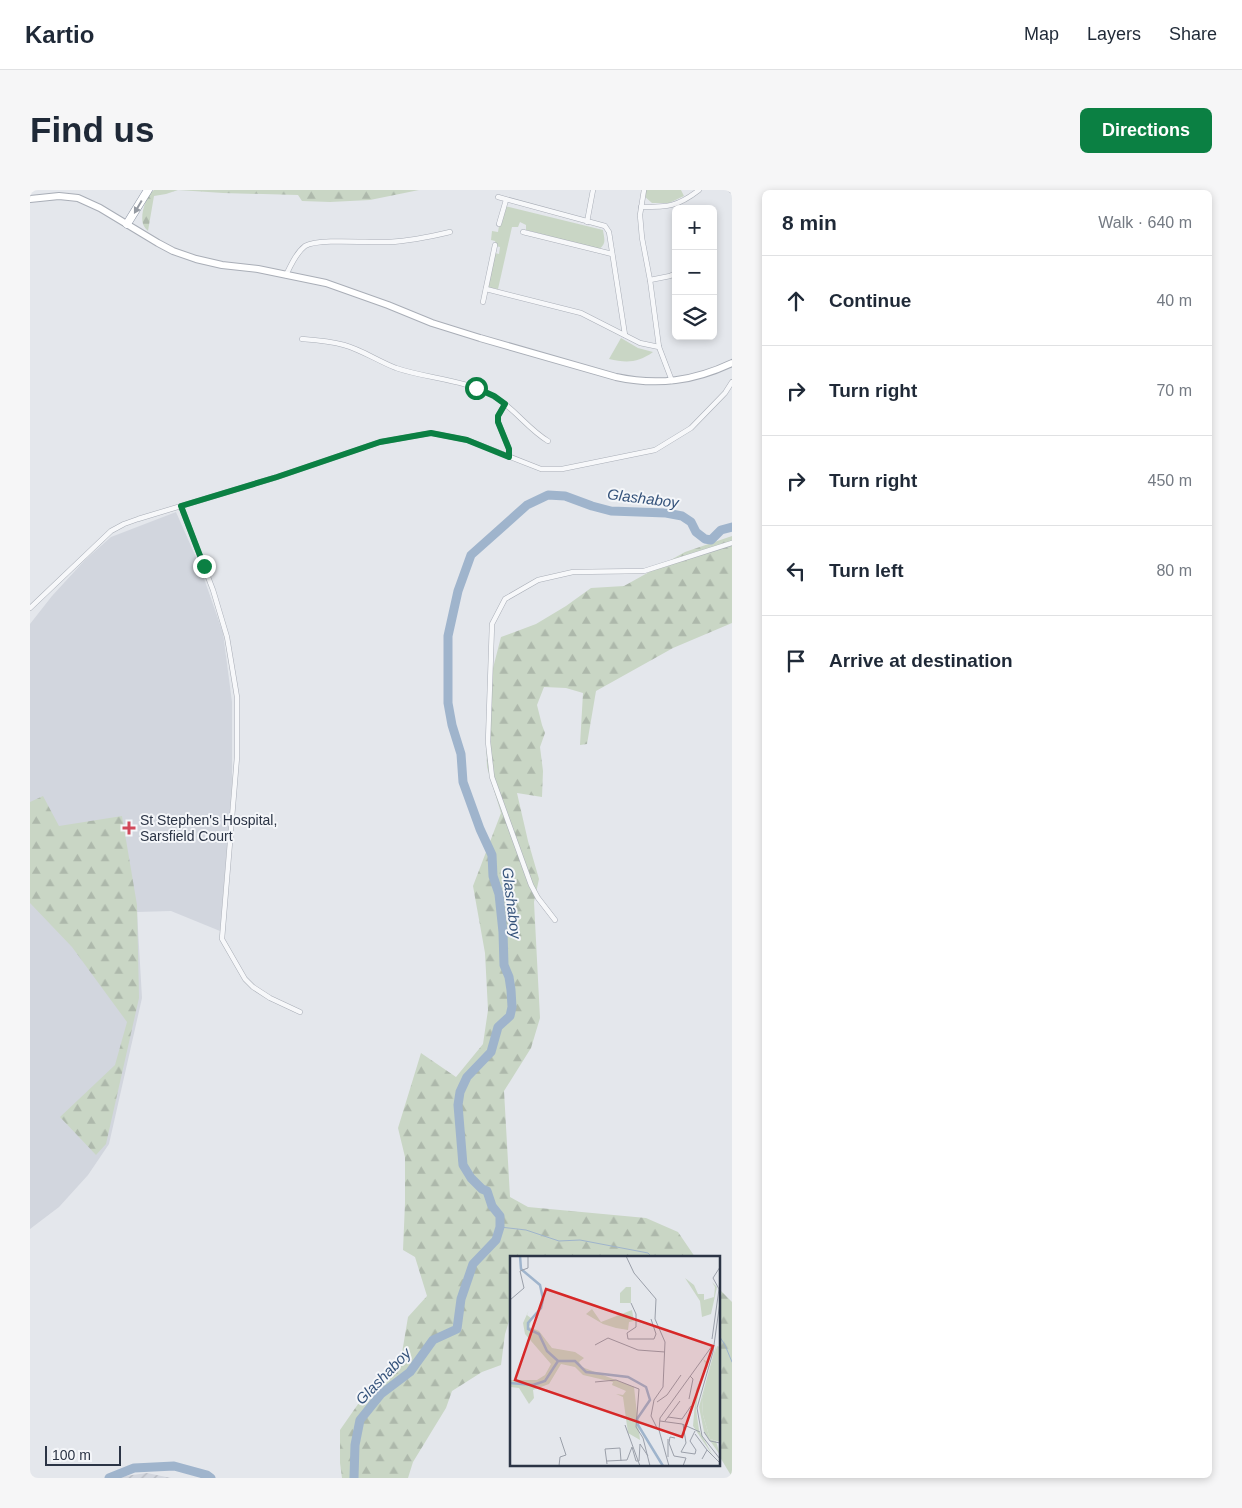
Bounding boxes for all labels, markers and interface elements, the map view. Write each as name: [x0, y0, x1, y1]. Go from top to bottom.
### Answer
text: Kartio: [25, 21, 94, 48]
text: Map: [1024, 24, 1059, 44]
text: Layers: [1087, 24, 1141, 44]
text: Share: [1169, 24, 1217, 44]
button: Directions: [1080, 108, 1212, 153]
text: Find us: [30, 110, 154, 149]
one-way arrow: [133, 200, 142, 214]
map controls: [672, 205, 717, 340]
button: +: [672, 205, 717, 250]
text: 8 min: [782, 211, 837, 234]
text: Walk · 640 m: [1098, 214, 1192, 231]
button: −: [672, 250, 717, 295]
icon: ahead: [782, 287, 810, 315]
text: Continue: [829, 290, 911, 311]
text: 40 m: [1156, 292, 1192, 309]
button: layers: [672, 295, 717, 340]
route start: [465, 377, 488, 400]
icon: right: [782, 377, 810, 405]
text: Turn right: [829, 380, 917, 401]
text: 70 m: [1156, 382, 1192, 399]
icon: right: [782, 467, 810, 495]
text: Turn right: [829, 470, 917, 491]
text: 450 m: [1148, 472, 1192, 489]
water label: Glashaboy: [606, 485, 681, 511]
route end: [193, 555, 216, 578]
icon: left: [782, 557, 810, 585]
text: Turn left: [829, 560, 904, 581]
text: 80 m: [1156, 562, 1192, 579]
icon: arrive: [782, 647, 810, 675]
text: Arrive at destination: [829, 650, 1013, 671]
place label: St Stephen's Hospital, Sarsfield Court: [140, 812, 277, 844]
marker: St Stephen's Hospital, Sarsfield Court: [122, 821, 136, 835]
water label: Glashaboy: [499, 866, 525, 941]
inset map: [510, 1256, 720, 1466]
water label: Glashaboy: [352, 1343, 415, 1408]
scale bar: [45, 1443, 121, 1466]
text: 100 m: [52, 1447, 91, 1463]

